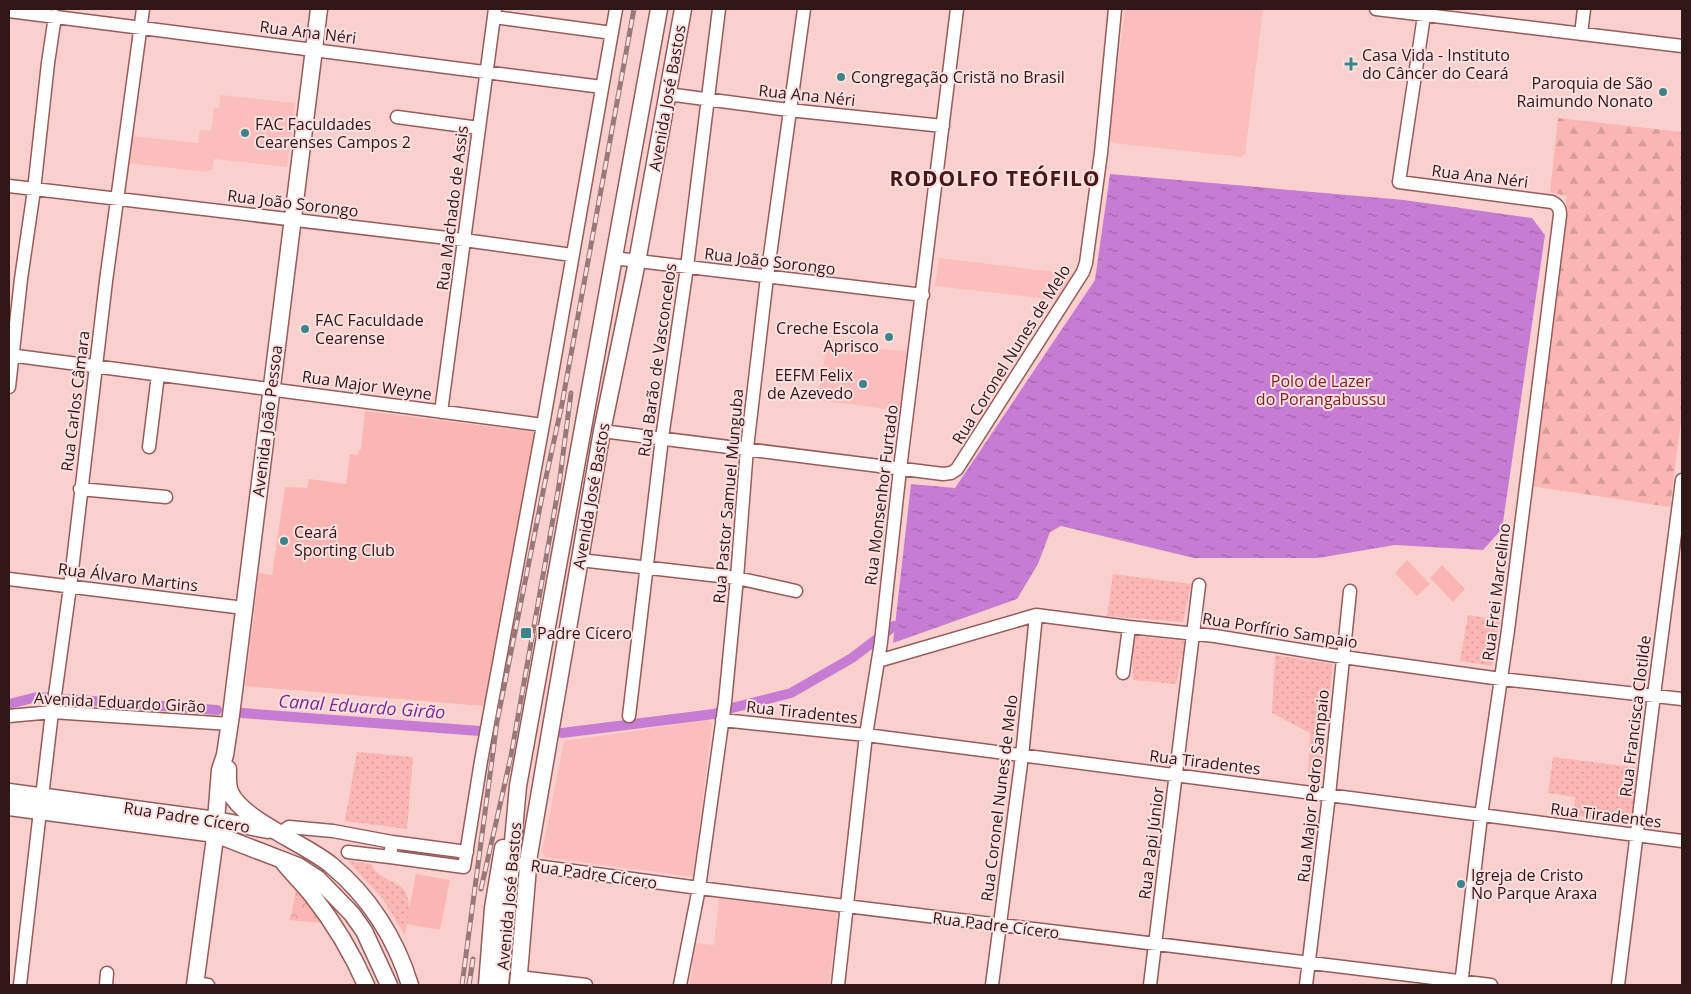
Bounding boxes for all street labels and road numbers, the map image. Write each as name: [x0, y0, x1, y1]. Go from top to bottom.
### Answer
street label: Rua Ana Néri: [258, 15, 358, 49]
street label: Avenida José Bastos: [643, 23, 691, 173]
street label: Rua Ana Néri: [757, 79, 857, 111]
street label: Rua Machado de Assis: [431, 124, 473, 292]
street label: Rua Ana Néri: [1430, 159, 1530, 193]
street label: Rua João Sorongo: [226, 184, 360, 222]
street label: Rua João Sorongo: [703, 242, 837, 280]
street label: Rua Coronel Nunes de Melo: [947, 260, 1075, 448]
street label: Rua Barão de Vasconcelos: [633, 262, 681, 458]
street label: Rua Carlos Câmara: [55, 329, 95, 473]
street label: Avenida João Pessoa: [247, 344, 287, 498]
street label: Rua Major Weyne: [301, 365, 433, 405]
street label: Rua Pastor Samuel Munguba: [708, 388, 748, 604]
street label: Rua Monsenhor Furtado: [859, 403, 903, 587]
street label: Avenida José Bastos: [567, 421, 615, 571]
street label: Rua Frei Marcelino: [1477, 522, 1515, 662]
street label: Rua Álvaro Martins: [57, 557, 199, 597]
street label: Rua Porfírio Sampaio: [1201, 607, 1359, 653]
street label: Rua Francisca Clotilde: [1614, 634, 1656, 798]
street label: Avenida Eduardo Girão: [34, 687, 206, 717]
street label: Rua Major Pedro Sampaio: [1292, 688, 1334, 884]
street label: Rua Coronel Nunes de Melo: [975, 693, 1023, 903]
street label: Rua Tiradentes: [745, 695, 859, 729]
street label: Rua Tiradentes: [1148, 744, 1262, 780]
street label: Rua Papi Júnior: [1133, 785, 1169, 901]
street label: Rua Padre Cícero: [122, 796, 252, 838]
street label: Rua Tiradentes: [1549, 797, 1663, 833]
street label: Avenida José Bastos: [492, 821, 526, 971]
street label: Rua Padre Cícero: [529, 854, 659, 894]
street label: Rua Padre Cícero: [931, 906, 1061, 944]

